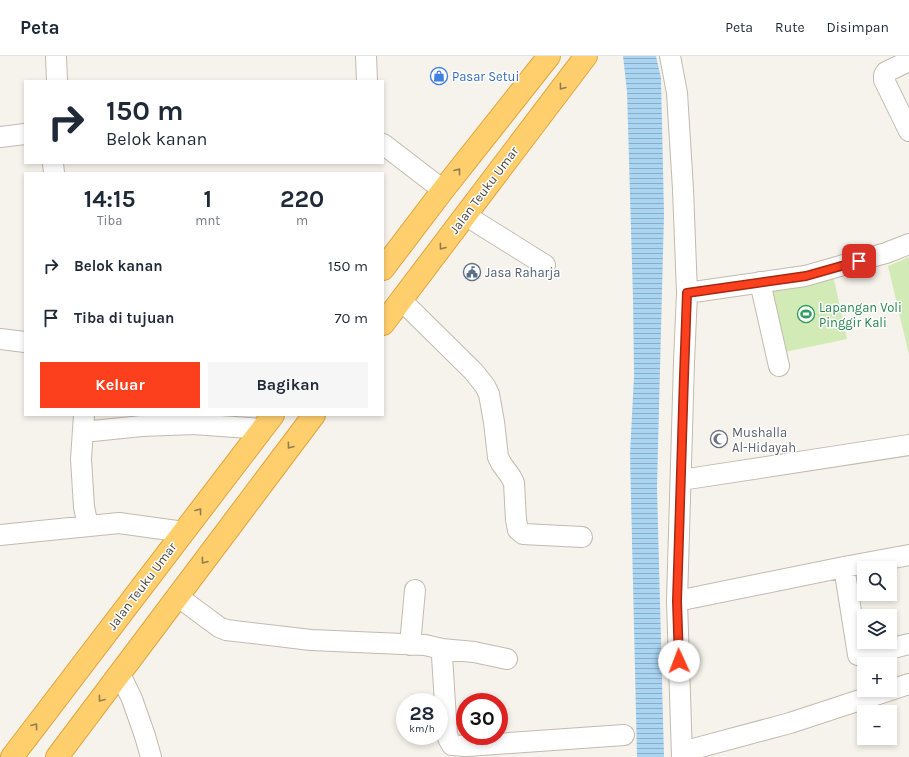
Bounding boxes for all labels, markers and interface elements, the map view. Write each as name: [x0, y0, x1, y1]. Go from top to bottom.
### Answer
text: Peta: [20, 17, 60, 39]
text: Peta: [725, 19, 753, 36]
text: Rute: [775, 19, 805, 36]
text: Disimpan: [827, 19, 889, 36]
shop icon: Pasar Setui: [429, 66, 449, 86]
place label: Pasar Setui: [452, 69, 519, 84]
one-way arrow: [560, 83, 567, 90]
text: 150 m: [106, 94, 184, 127]
icon: right: [40, 96, 92, 148]
text: Belok kanan: [106, 128, 207, 150]
street label: Jalan Teuku Umar: [446, 143, 522, 236]
one-way arrow: [453, 169, 460, 176]
text: 14:15: [84, 185, 136, 213]
text: 1: [204, 185, 212, 213]
text: 220: [280, 185, 324, 213]
text: Tiba: [97, 213, 122, 228]
text: mnt: [195, 213, 220, 228]
text: m: [296, 213, 308, 228]
one-way arrow: [439, 242, 446, 249]
pin: [842, 244, 876, 278]
icon: arrive: [848, 250, 870, 272]
icon: right: [40, 255, 62, 277]
text: Belok kanan: [74, 257, 163, 275]
text: 150 m: [328, 257, 368, 275]
public building icon: Jasa Raharja: [462, 262, 482, 282]
place label: Jasa Raharja: [485, 265, 561, 280]
place label: Lapangan Voli Pinggir Kali: [819, 300, 902, 330]
sports icon: Lapangan Voli Pinggir Kali: [796, 304, 816, 324]
icon: arrive: [40, 307, 62, 329]
text: Tiba di tujuan: [74, 309, 174, 327]
text: 70 m: [334, 309, 368, 327]
button: Keluar: [40, 362, 200, 408]
button: Bagikan: [208, 362, 368, 408]
place label: Mushalla Al-Hidayah: [732, 425, 796, 455]
mosque icon: Mushalla Al-Hidayah: [709, 429, 729, 449]
one-way arrow: [288, 442, 295, 449]
one-way arrow: [195, 509, 202, 516]
street label: Jalan Teuku Umar: [104, 539, 180, 632]
one-way arrow: [201, 556, 208, 563]
map controls: [857, 561, 897, 745]
button: search: [857, 561, 897, 601]
button: layers: [857, 609, 897, 649]
position arrow: [658, 640, 700, 682]
button: +: [857, 657, 897, 697]
speed limit sign: 30: [456, 693, 508, 745]
one-way arrow: [98, 694, 105, 701]
text: 28: [409, 702, 435, 725]
button: −: [857, 705, 897, 745]
one-way arrow: [31, 723, 38, 730]
text: km/h: [409, 723, 435, 735]

